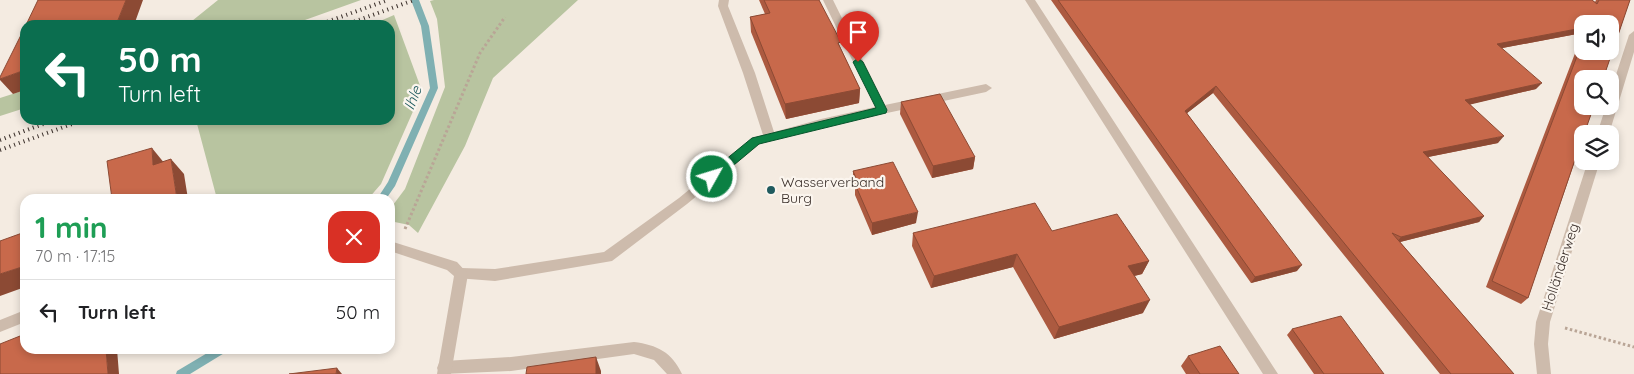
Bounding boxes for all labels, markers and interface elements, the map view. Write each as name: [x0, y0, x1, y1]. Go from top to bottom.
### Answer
pin: [837, 11, 879, 62]
map controls: [1574, 15, 1619, 170]
button: sound: [1574, 15, 1619, 60]
icon: arrive: [844, 18, 872, 46]
text: 50 m: [118, 37, 202, 81]
icon: left: [35, 40, 100, 105]
button: search: [1574, 70, 1619, 115]
text: Turn left: [118, 80, 201, 108]
water label: Ihle: [399, 83, 426, 112]
button: layers: [1574, 125, 1619, 170]
position arrow: [685, 150, 737, 202]
place label: Wasserverband Burg: [781, 173, 884, 207]
marker: Wasserverband Burg: [765, 184, 777, 196]
text: 1 min: [35, 208, 108, 246]
button: close: [328, 211, 380, 263]
street label: Holländerweg: [1537, 221, 1583, 313]
text: 70 m · 17:15: [35, 246, 115, 266]
icon: left: [35, 298, 63, 326]
text: Turn left: [78, 300, 156, 324]
text: 50 m: [336, 300, 380, 324]

